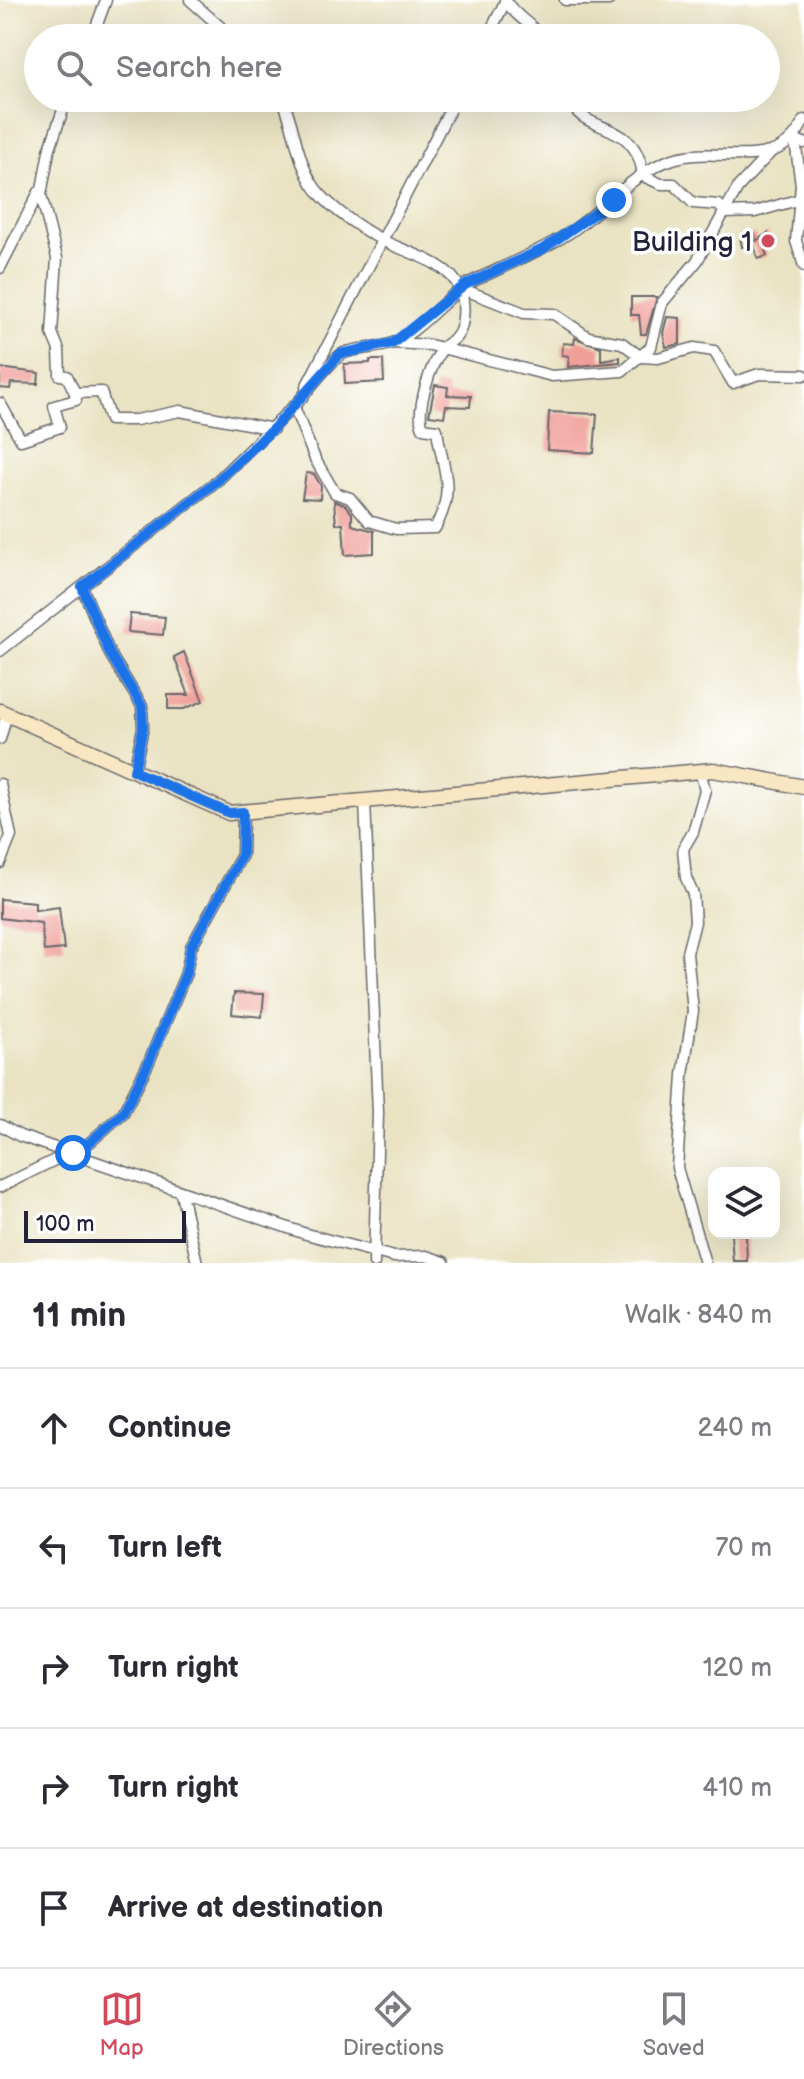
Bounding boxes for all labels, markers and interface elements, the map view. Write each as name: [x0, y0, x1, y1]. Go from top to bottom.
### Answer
search box: [24, 24, 780, 112]
icon: search: [52, 46, 96, 90]
text: Search here: [116, 50, 282, 86]
route end: [596, 182, 632, 218]
place label: Building 1: [632, 226, 752, 259]
marker: Building 1: [759, 232, 777, 250]
route start: [55, 1135, 91, 1171]
map controls: [708, 1167, 780, 1239]
button: layers: [708, 1167, 780, 1239]
scale bar: [24, 1207, 186, 1243]
text: 100 m: [36, 1211, 95, 1238]
text: 11 min: [32, 1295, 126, 1336]
text: Walk · 840 m: [625, 1300, 772, 1331]
icon: ahead: [32, 1406, 76, 1450]
text: Continue: [108, 1410, 231, 1446]
text: 240 m: [697, 1413, 772, 1444]
icon: left: [32, 1526, 76, 1570]
text: Turn left: [108, 1530, 222, 1566]
text: 70 m: [715, 1533, 772, 1564]
icon: right: [32, 1646, 76, 1690]
text: Turn right: [108, 1650, 239, 1686]
text: 120 m: [703, 1653, 772, 1684]
icon: right: [32, 1766, 76, 1810]
text: Turn right: [108, 1770, 239, 1806]
text: 410 m: [702, 1773, 772, 1804]
icon: arrive: [32, 1886, 76, 1930]
text: Arrive at destination: [108, 1890, 384, 1926]
tab: Map: [99, 1987, 144, 2062]
tab: Directions: [343, 1987, 444, 2062]
tab: Saved: [643, 1987, 705, 2062]

